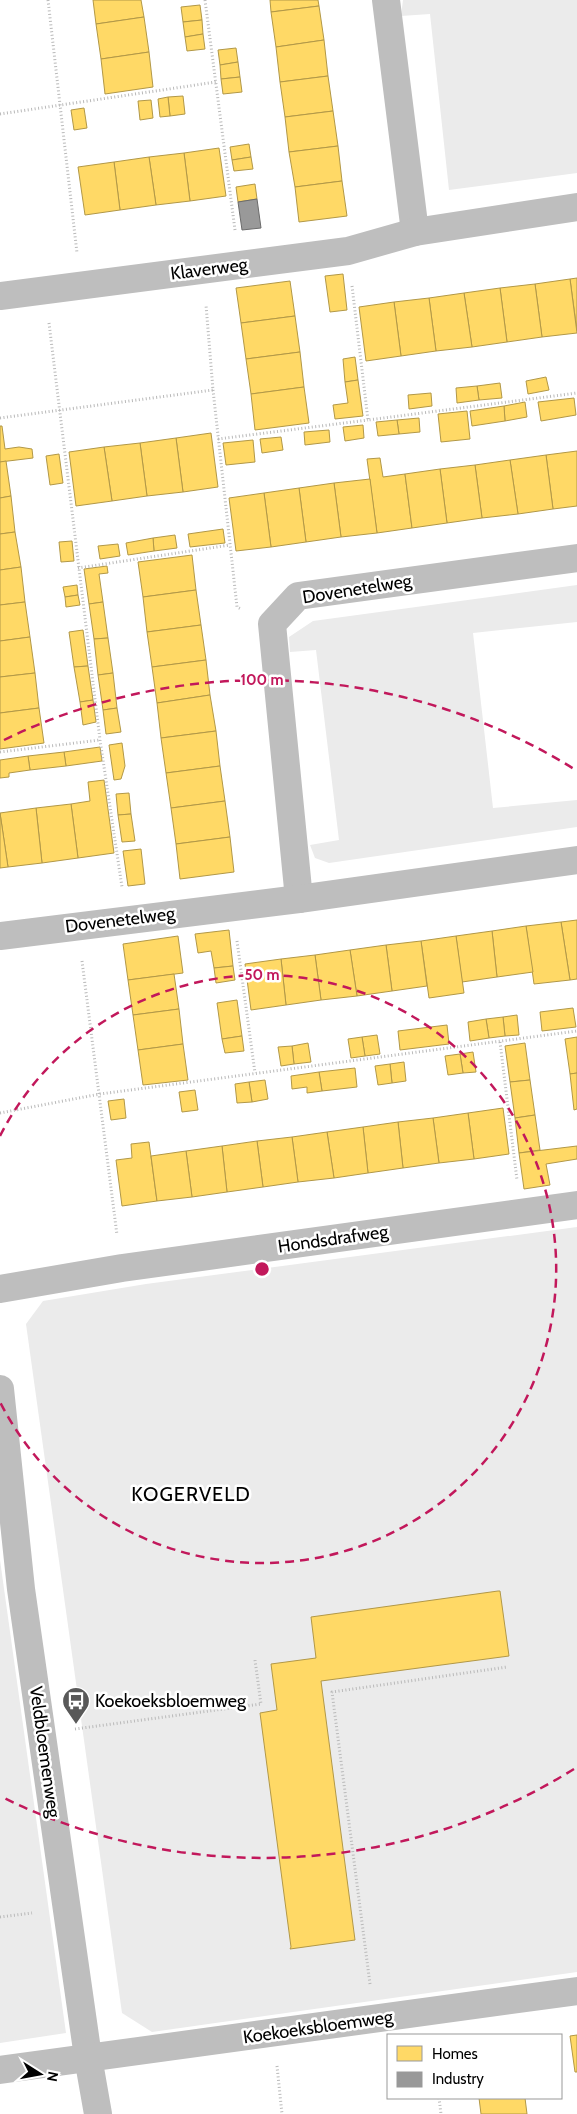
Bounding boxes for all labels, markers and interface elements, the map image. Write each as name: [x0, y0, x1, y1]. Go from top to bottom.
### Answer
street label: Klaverweg: [169, 253, 250, 285]
street label: Dovenetelweg: [301, 569, 414, 609]
text: 100 m: [240, 671, 284, 689]
street label: Dovenetelweg: [64, 902, 177, 938]
text: 50 m: [244, 966, 280, 984]
street label: Hondsdrafweg: [276, 1220, 391, 1258]
centre of rings: [253, 1260, 271, 1278]
district label: KOGERVELD: [131, 1482, 251, 1506]
street label: Veldbloemenweg: [25, 1685, 65, 1820]
bus stop icon: Koekoeksbloemweg: [61, 1686, 91, 1725]
place label: Koekoeksbloemweg: [95, 1690, 247, 1712]
street label: Koekoeksbloemweg: [242, 2005, 395, 2048]
legend: [387, 2034, 562, 2099]
text: Homes: [432, 2045, 478, 2063]
north arrow: [15, 2049, 65, 2099]
text: N: [43, 2070, 63, 2083]
text: Industry: [432, 2070, 484, 2088]

